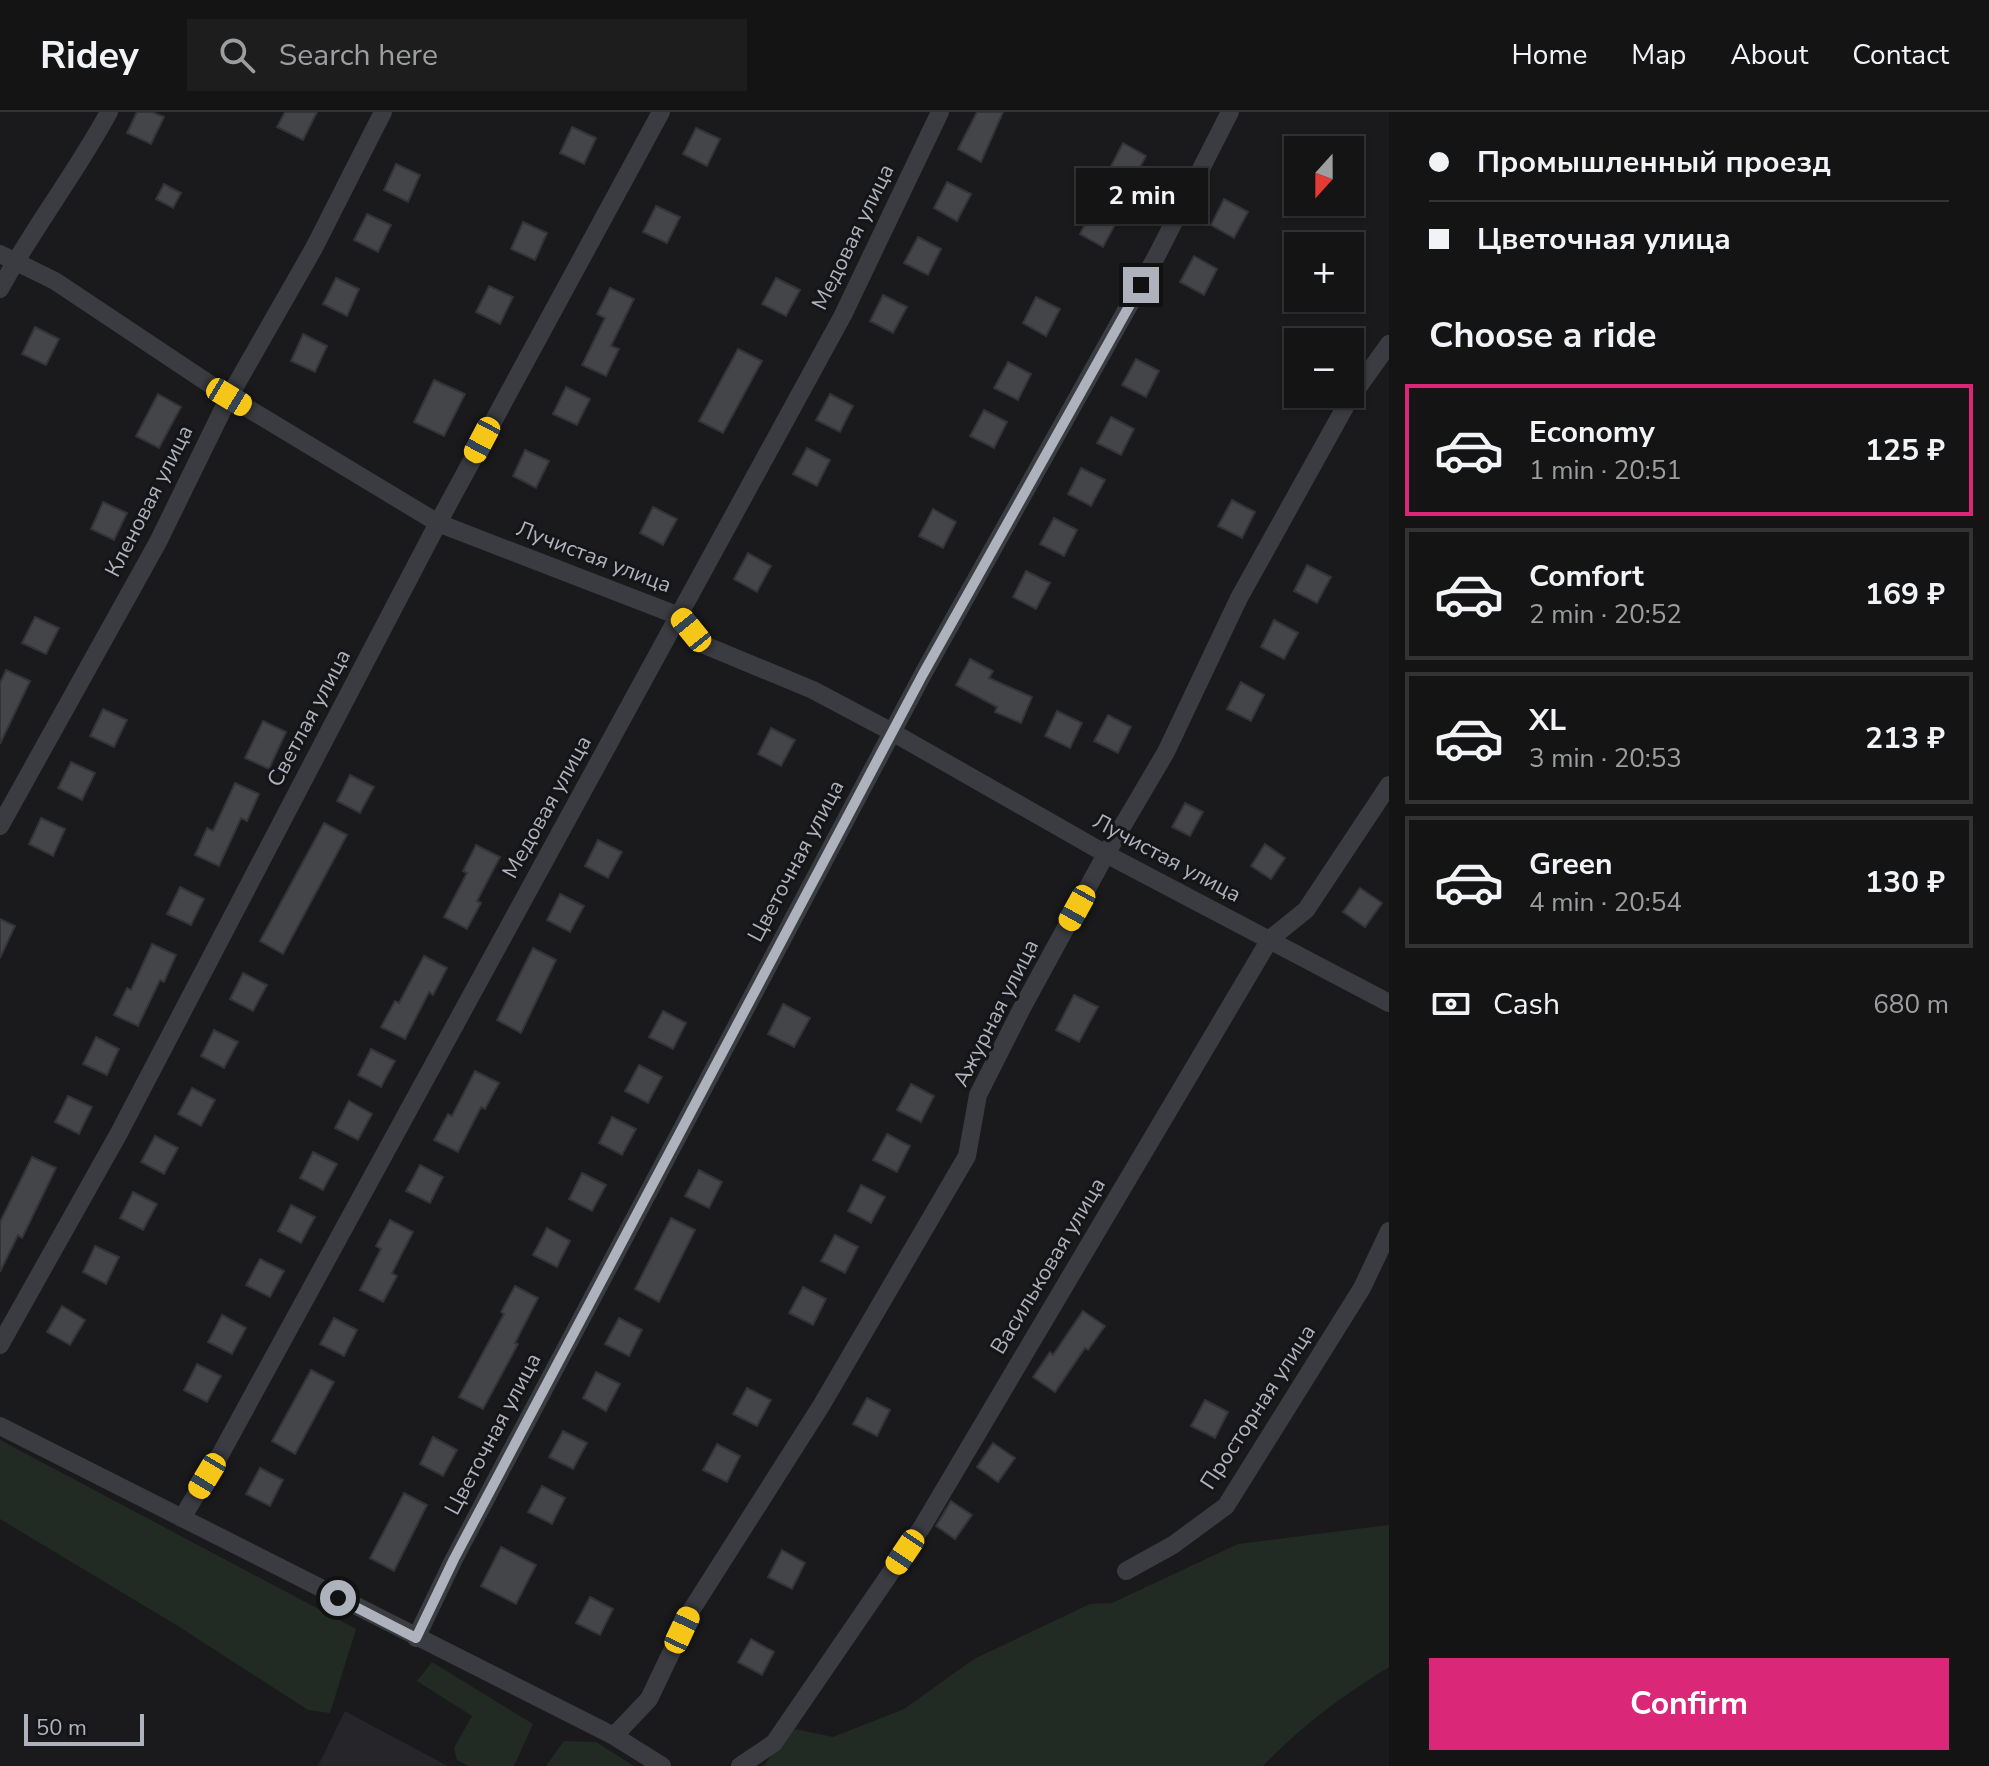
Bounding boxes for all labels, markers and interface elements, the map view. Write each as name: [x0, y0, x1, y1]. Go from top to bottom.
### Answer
search box: [187, 19, 747, 91]
text: Ridey: [40, 30, 139, 81]
icon: search: [215, 33, 259, 77]
text: Search here: [279, 35, 438, 76]
text: Home: [1512, 36, 1587, 74]
text: Map: [1631, 36, 1686, 74]
text: About: [1730, 36, 1808, 74]
text: Contact: [1852, 36, 1949, 74]
north arrow: [1284, 136, 1364, 216]
map controls: [1284, 136, 1364, 408]
text: Промышленный проезд: [1477, 142, 1831, 183]
street label: Медовая улица: [805, 159, 901, 315]
callout: 2 min: [1075, 169, 1207, 225]
text: 2 min: [1108, 178, 1176, 213]
text: Цветочная улица: [1477, 219, 1731, 260]
button: +: [1284, 232, 1364, 312]
route end: [1123, 267, 1159, 303]
text: Choose a ride: [1429, 311, 1657, 360]
button: −: [1284, 328, 1364, 408]
car: [202, 374, 256, 420]
text: Economy: [1529, 412, 1655, 453]
car: [460, 413, 504, 467]
icon: car: [1433, 414, 1505, 486]
street label: Кленовая улица: [98, 420, 200, 582]
text: 125 ₽: [1865, 430, 1945, 471]
text: 1 min · 20:51: [1529, 453, 1682, 488]
street label: Лучистая улица: [512, 514, 676, 600]
text: Comfort: [1529, 556, 1644, 597]
icon: car: [1433, 558, 1505, 630]
text: 169 ₽: [1865, 574, 1945, 615]
text: 2 min · 20:52: [1529, 597, 1682, 632]
car: [667, 604, 715, 656]
street label: Светлая улица: [260, 644, 358, 792]
text: XL: [1529, 700, 1566, 741]
icon: car: [1433, 702, 1505, 774]
text: 213 ₽: [1865, 718, 1945, 759]
street label: Медовая улица: [495, 730, 599, 884]
text: 3 min · 20:53: [1529, 741, 1682, 776]
street label: Цветочная улица: [741, 775, 851, 947]
street label: Лучистая улица: [1088, 806, 1246, 910]
text: Green: [1529, 844, 1613, 885]
icon: car: [1433, 846, 1505, 918]
text: 130 ₽: [1865, 862, 1945, 903]
car: [1055, 881, 1099, 935]
text: 4 min · 20:54: [1529, 885, 1682, 920]
street label: Ажурная улица: [946, 934, 1046, 1092]
icon: cash: [1429, 982, 1473, 1026]
text: Cash: [1493, 984, 1560, 1025]
text: 680 m: [1873, 987, 1949, 1022]
street label: Васильковая улица: [983, 1172, 1113, 1360]
street label: Просторная улица: [1193, 1319, 1323, 1495]
street label: Цветочная улица: [438, 1348, 548, 1520]
car: [184, 1449, 230, 1503]
car: [882, 1525, 928, 1579]
route start: [320, 1580, 356, 1616]
car: [661, 1603, 703, 1657]
button: Confirm: [1429, 1658, 1949, 1750]
scale bar: [24, 1710, 144, 1746]
text: 50 m: [36, 1713, 87, 1743]

